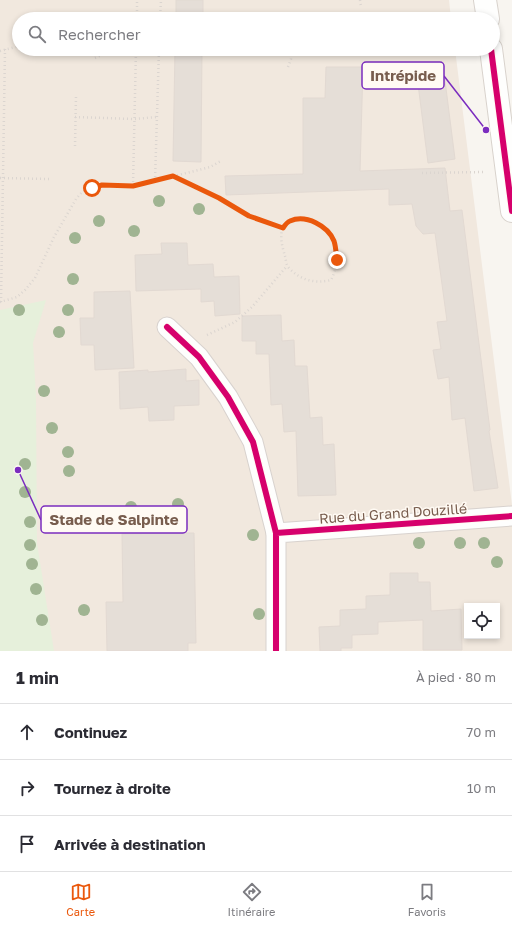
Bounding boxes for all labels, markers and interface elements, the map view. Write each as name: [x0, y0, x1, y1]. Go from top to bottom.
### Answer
search box: [12, 12, 500, 56]
icon: search: [26, 23, 48, 45]
text: Rechercher: [58, 25, 141, 43]
callout: Intrépide: [362, 62, 444, 89]
text: Intrépide: [370, 66, 436, 84]
route start: [83, 179, 101, 197]
route end: [328, 251, 346, 269]
street label: Rue du Grand Douzillé: [318, 499, 468, 527]
callout: Stade de Salpinte: [41, 506, 187, 533]
text: Stade de Salpinte: [49, 510, 179, 528]
map controls: [464, 603, 500, 639]
button: locate: [464, 603, 500, 639]
text: 1 min: [16, 667, 59, 688]
text: À pied · 80 m: [416, 669, 496, 685]
icon: ahead: [16, 721, 38, 743]
text: Continuez: [54, 723, 127, 741]
text: 70 m: [466, 724, 496, 740]
icon: right: [16, 777, 38, 799]
text: Tournez à droite: [54, 779, 171, 797]
text: 10 m: [467, 780, 496, 796]
icon: arrive: [16, 833, 38, 855]
text: Arrivée à destination: [54, 835, 206, 853]
tab: Carte: [66, 881, 95, 918]
tab: Itinéraire: [228, 881, 275, 918]
tab: Favoris: [408, 881, 446, 918]

